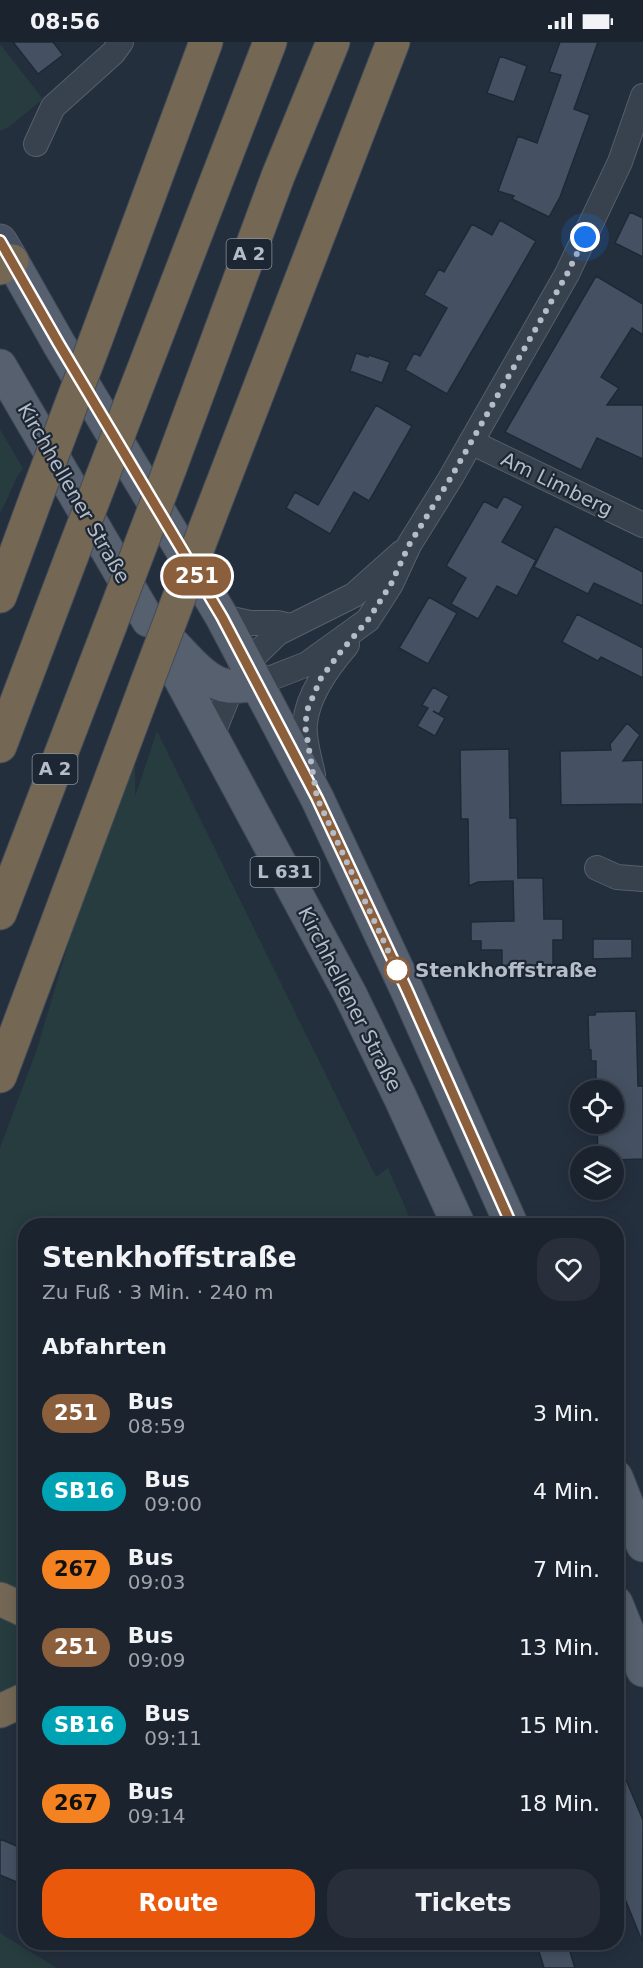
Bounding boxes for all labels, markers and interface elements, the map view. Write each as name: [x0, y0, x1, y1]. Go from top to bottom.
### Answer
text: 08:56: [30, 9, 100, 34]
your location: [570, 222, 600, 252]
road number: A 2: [226, 239, 272, 269]
street label: Kirchhellener Straße: [13, 399, 135, 587]
street label: Am Limberg: [497, 447, 617, 521]
line badge: 251: [162, 556, 232, 596]
text: 251: [175, 564, 219, 588]
road number: A 2: [32, 754, 78, 784]
road number: L 631: [250, 857, 320, 887]
street label: Kirchhellener Straße: [293, 903, 407, 1095]
marker: Stenkhoffstraße: [384, 957, 410, 983]
place label: Stenkhoffstraße: [415, 958, 597, 982]
map controls: [570, 1080, 624, 1200]
button: locate: [570, 1080, 624, 1134]
button: layers: [570, 1146, 624, 1200]
button: heart: [537, 1238, 600, 1301]
text: Stenkhoffstraße: [42, 1241, 297, 1274]
text: Zu Fuß · 3 Min. · 240 m: [42, 1280, 274, 1304]
text: Abfahrten: [42, 1334, 167, 1359]
text: Bus: [128, 1389, 173, 1414]
text: 251: [54, 1401, 98, 1425]
text: 3 Min.: [533, 1401, 600, 1426]
text: 08:59: [128, 1414, 185, 1438]
text: Bus: [144, 1467, 190, 1492]
text: SB16: [54, 1479, 114, 1503]
text: 4 Min.: [533, 1479, 600, 1504]
text: 09:00: [144, 1492, 202, 1516]
text: Bus: [128, 1545, 173, 1570]
text: 267: [54, 1557, 98, 1581]
text: 7 Min.: [533, 1557, 600, 1582]
text: 09:03: [128, 1570, 185, 1594]
text: Bus: [128, 1623, 173, 1648]
text: 251: [54, 1635, 98, 1659]
text: 13 Min.: [519, 1635, 600, 1660]
text: 09:09: [128, 1648, 185, 1672]
text: Bus: [144, 1701, 190, 1726]
text: SB16: [54, 1713, 114, 1737]
text: 15 Min.: [519, 1713, 600, 1738]
text: 09:11: [144, 1726, 202, 1750]
text: Bus: [128, 1779, 173, 1804]
text: 267: [54, 1791, 98, 1815]
text: 18 Min.: [519, 1791, 600, 1816]
text: 09:14: [128, 1804, 185, 1828]
button: Route: [42, 1869, 315, 1938]
button: Tickets: [327, 1869, 600, 1938]

